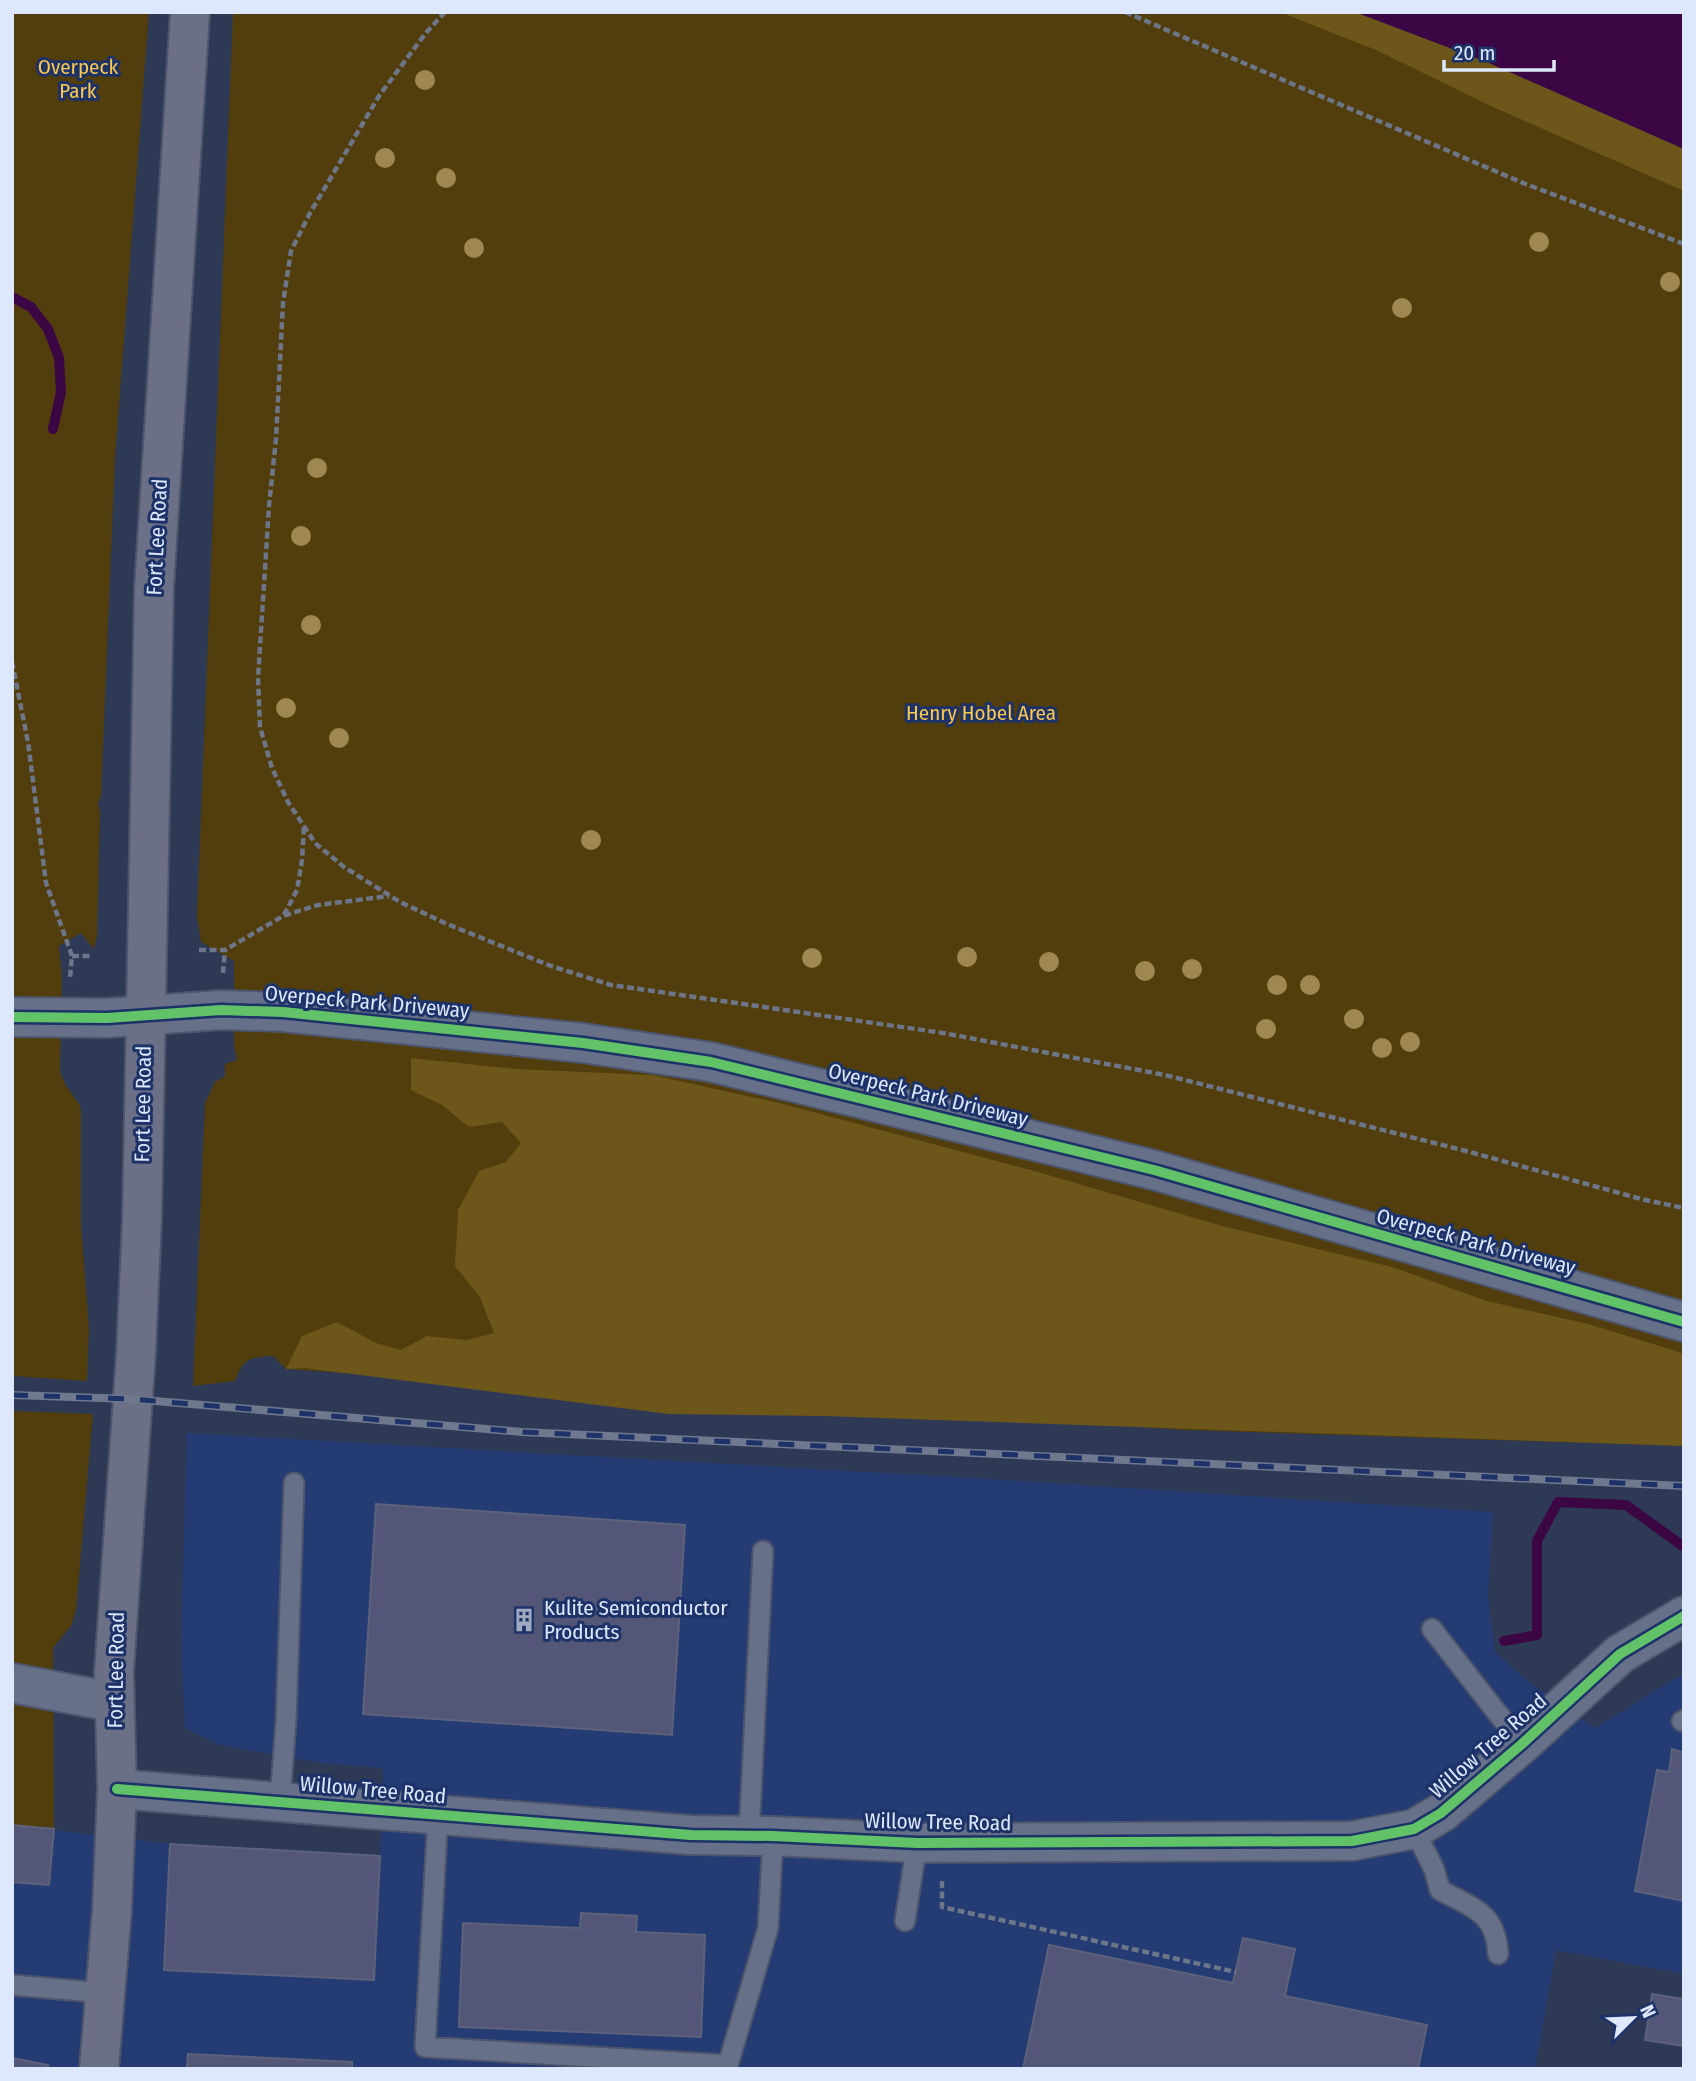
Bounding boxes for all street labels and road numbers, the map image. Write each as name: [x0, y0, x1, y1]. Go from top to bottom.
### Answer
street label: Fort Lee Road: [141, 478, 173, 596]
street label: Overpeck Park Driveway: [264, 980, 471, 1024]
street label: Fort Lee Road: [129, 1045, 157, 1163]
street label: Overpeck Park Driveway: [825, 1058, 1031, 1133]
street label: Overpeck Park Driveway: [1374, 1203, 1579, 1281]
street label: Fort Lee Road: [102, 1611, 130, 1729]
street label: Willow Tree Road: [1424, 1688, 1552, 1804]
street label: Willow Tree Road: [299, 1771, 447, 1809]
street label: Willow Tree Road: [864, 1808, 1012, 1836]

